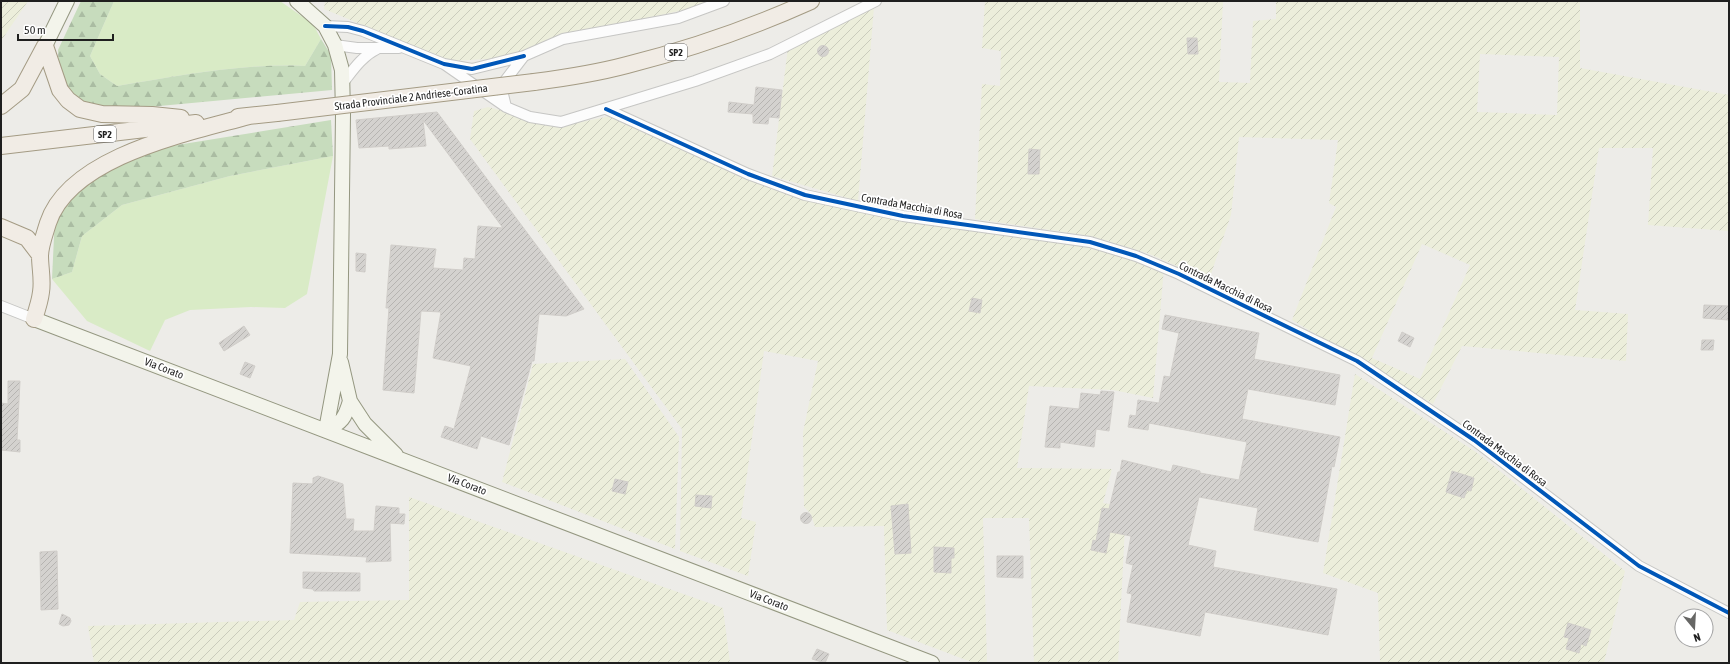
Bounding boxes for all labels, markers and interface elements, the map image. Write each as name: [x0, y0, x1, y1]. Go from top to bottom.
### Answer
scale bar: [18, 16, 113, 42]
text: 50 m: [24, 23, 46, 37]
road number: SP2: [665, 44, 687, 60]
street label: Strada Provinciale 2 Andriese-Coratina: [334, 82, 488, 112]
road number: SP2: [94, 126, 116, 142]
street label: Contrada Macchia di Rosa: [860, 191, 964, 221]
street label: Contrada Macchia di Rosa: [1177, 259, 1275, 315]
street label: Via Corato: [143, 355, 185, 381]
street label: Contrada Macchia di Rosa: [1460, 417, 1550, 489]
street label: Via Corato: [446, 471, 488, 497]
street label: Via Corato: [748, 587, 790, 613]
north arrow: [1674, 608, 1714, 648]
text: N: [1692, 631, 1702, 644]

